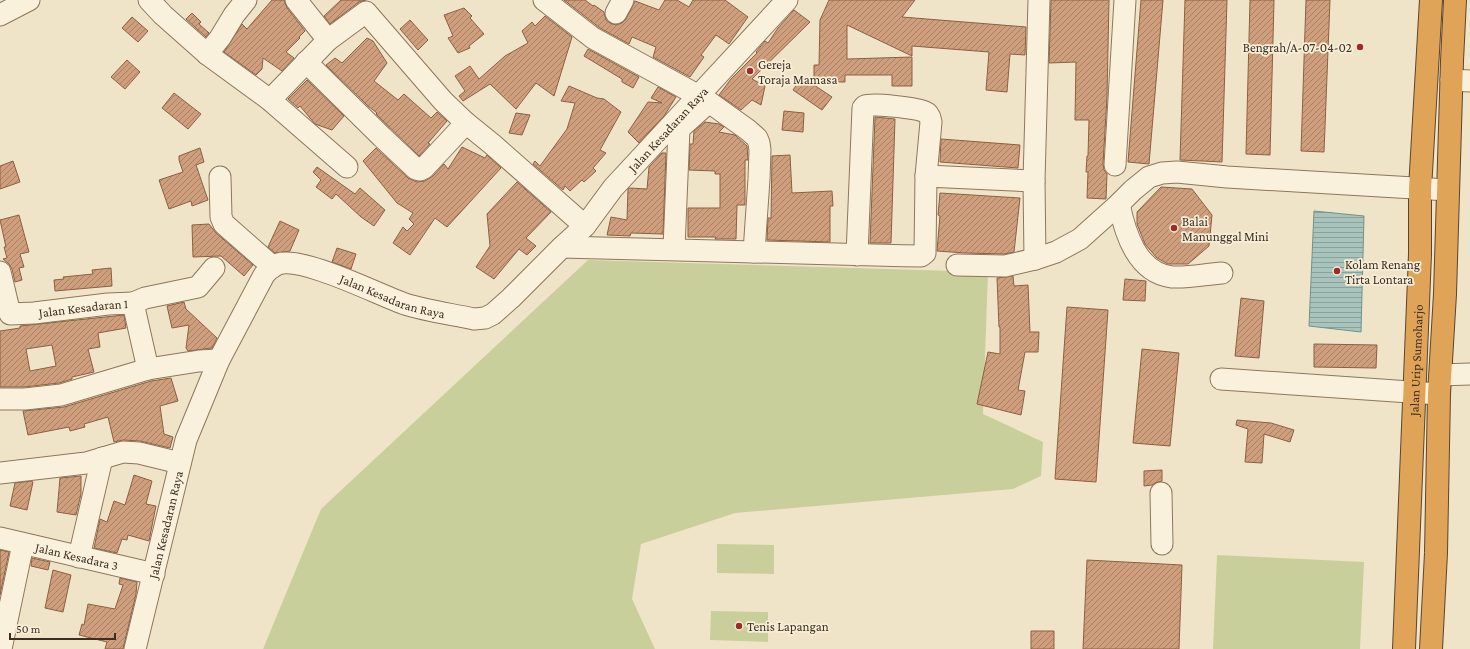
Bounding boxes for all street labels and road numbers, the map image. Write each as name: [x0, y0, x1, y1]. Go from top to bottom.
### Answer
street label: Jalan Kesadaran Raya: [624, 83, 711, 175]
street label: Jalan Kesadaran Raya: [337, 270, 446, 321]
street label: Jalan Kesadaran 1: [37, 296, 129, 320]
street label: Jalan Urip Sumoharjo: [1406, 304, 1426, 417]
street label: Jalan Kesadaran Raya: [145, 469, 186, 581]
street label: Jalan Kesadara 3: [33, 539, 120, 573]

